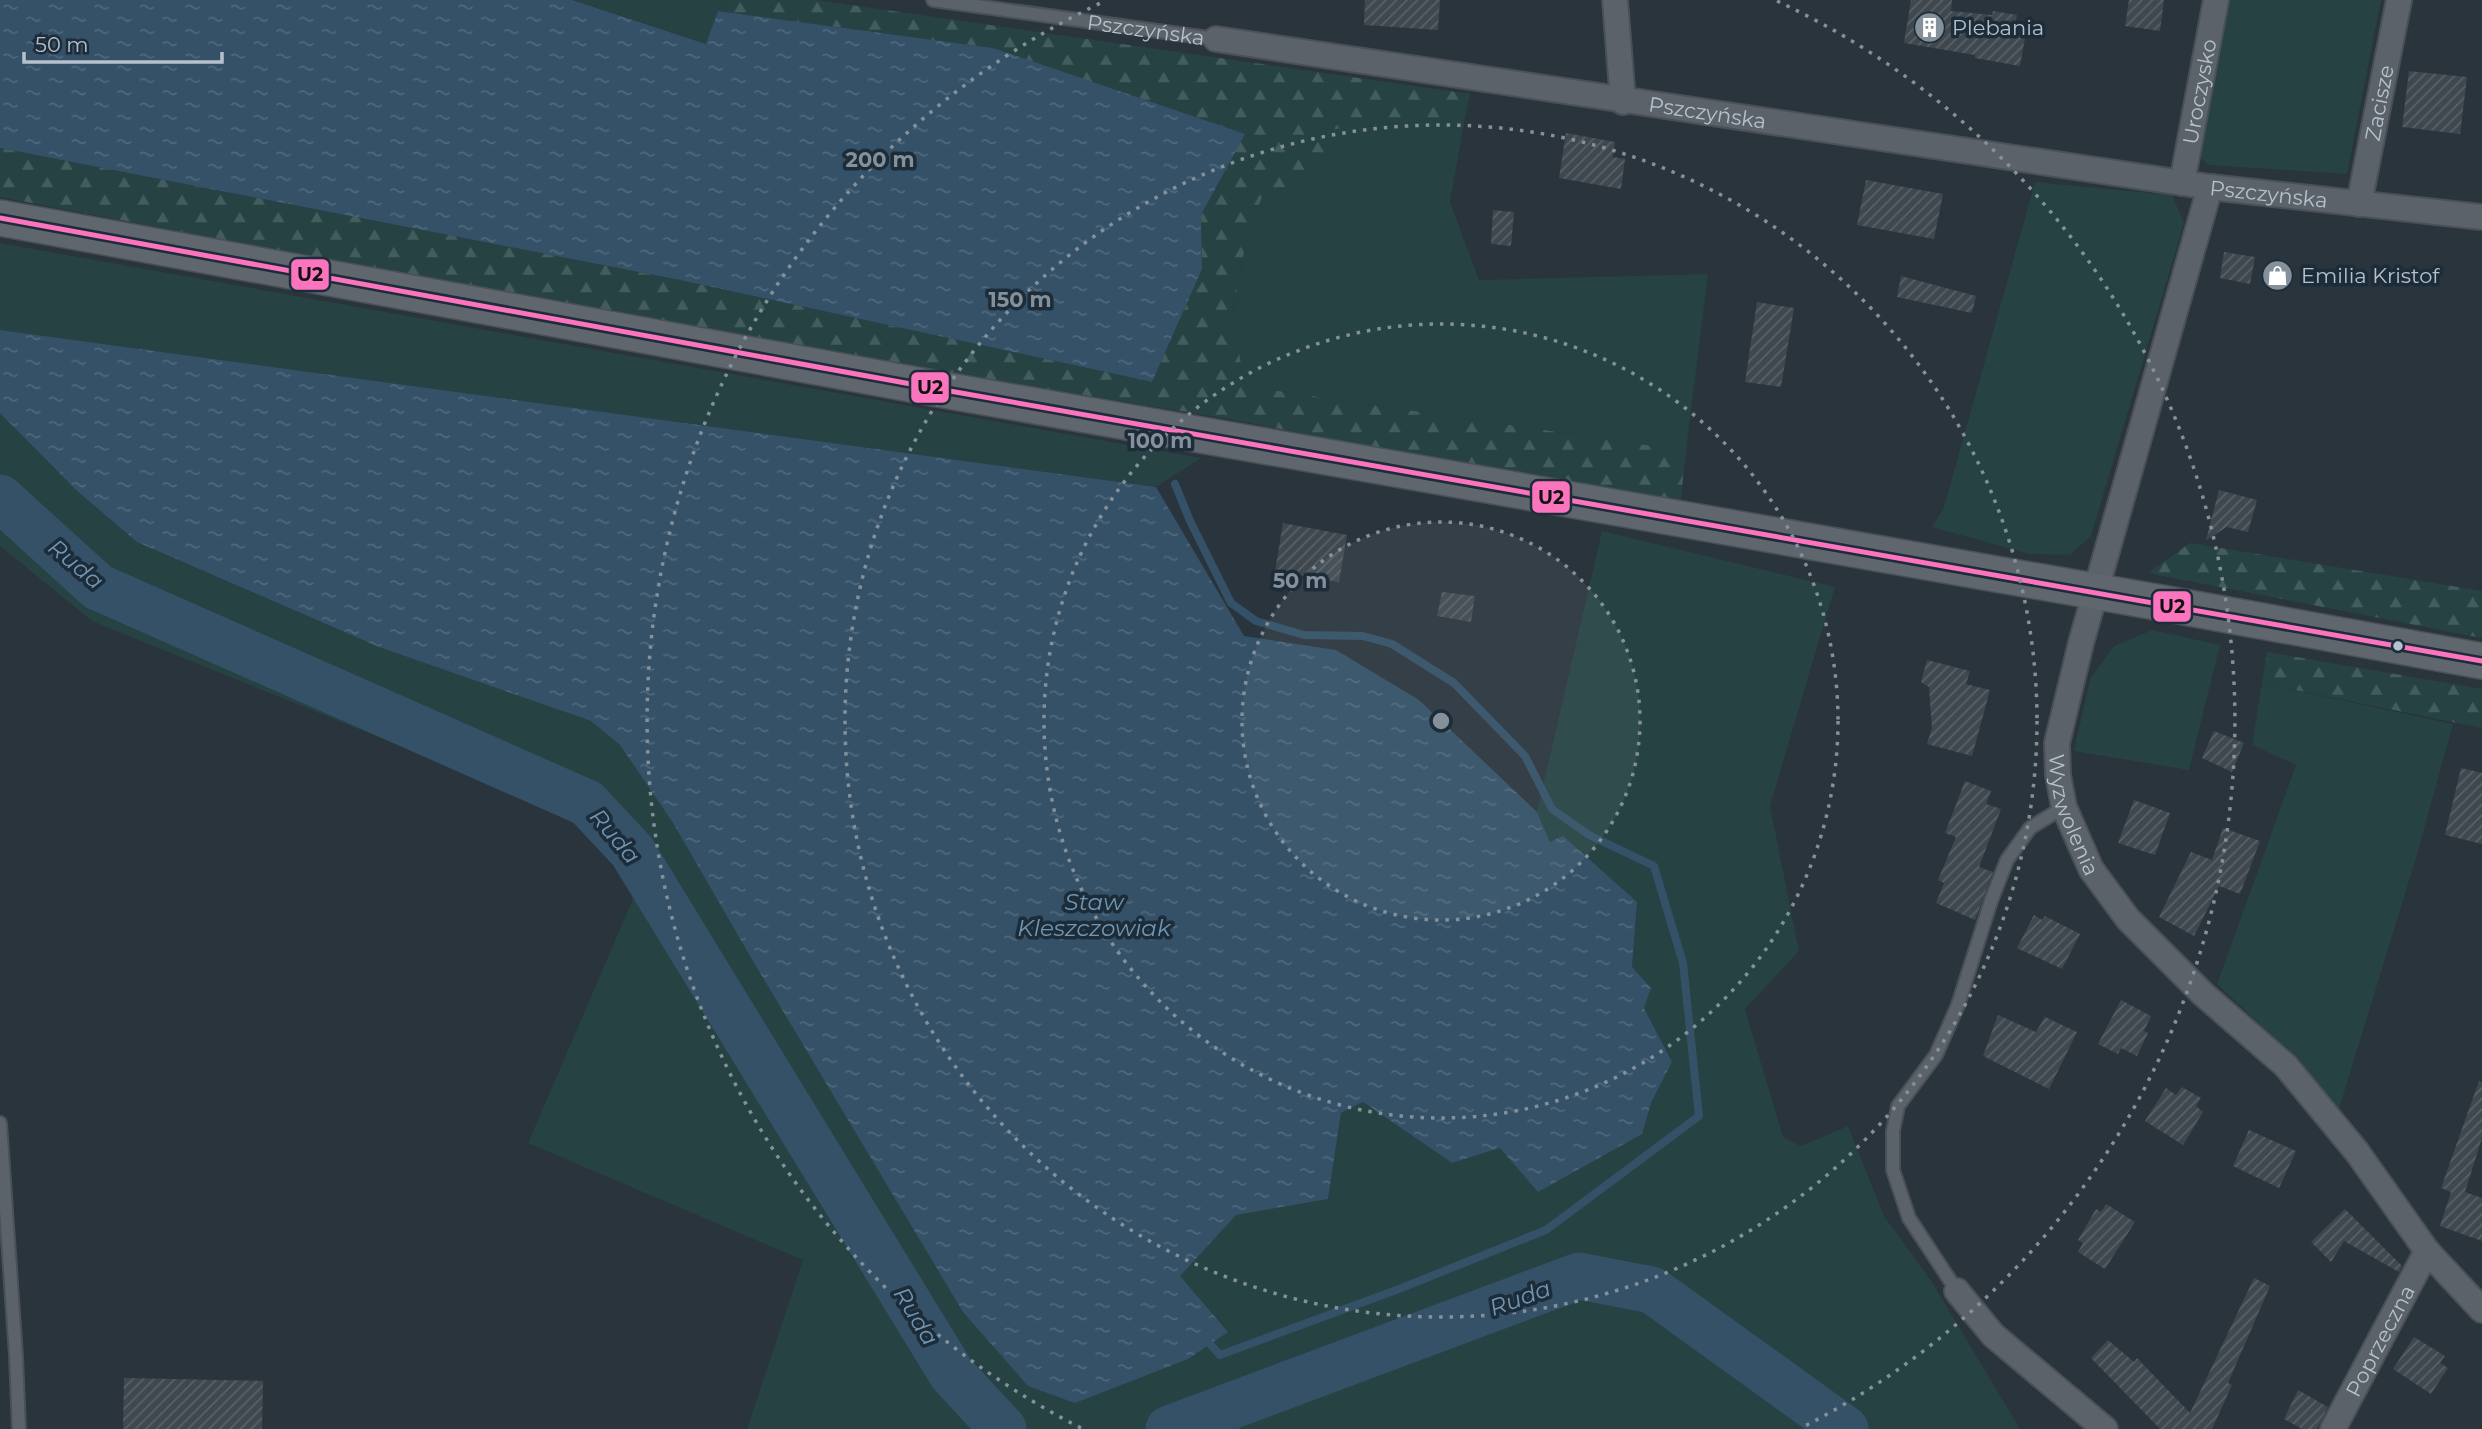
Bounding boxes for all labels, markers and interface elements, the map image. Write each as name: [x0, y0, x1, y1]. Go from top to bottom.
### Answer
street label: Pszczyńska: [1086, 9, 1206, 50]
building icon: Plebania: [1912, 10, 1946, 44]
place label: Plebania: [1952, 15, 2044, 40]
scale bar: [24, 21, 222, 65]
text: 50 m: [35, 32, 89, 57]
street label: Uroczysko: [2177, 37, 2221, 146]
street label: Zacisze: [2359, 63, 2398, 143]
street label: Pszczyńska: [1647, 91, 1768, 133]
text: 200 m: [846, 147, 914, 172]
street label: Pszczyńska: [2208, 175, 2329, 212]
line badge: U2: [290, 258, 330, 291]
shop icon: Emilia Kristof: [2261, 258, 2295, 292]
text: U2: [297, 263, 323, 286]
place label: Emilia Kristof: [2301, 263, 2440, 288]
text: 150 m: [989, 287, 1051, 312]
line badge: U2: [910, 371, 950, 404]
text: U2: [917, 376, 943, 399]
text: 100 m: [1128, 428, 1192, 453]
line badge: U2: [1531, 480, 1571, 514]
text: U2: [1538, 486, 1564, 509]
water label: Ruda: [43, 533, 109, 595]
text: 50 m: [1273, 568, 1327, 593]
line badge: U2: [2152, 590, 2192, 623]
text: U2: [2159, 595, 2185, 618]
unlabelled marker: [2391, 639, 2405, 653]
centre of rings: [1429, 709, 1453, 733]
street label: Wyzwolenia: [2045, 753, 2105, 879]
water label: Ruda: [584, 803, 646, 869]
water label: Staw Kleszczowiak: [1017, 888, 1172, 942]
water label: Ruda: [1485, 1274, 1555, 1322]
street label: Poprzeczna: [2340, 1280, 2419, 1401]
water label: Ruda: [888, 1282, 944, 1350]

